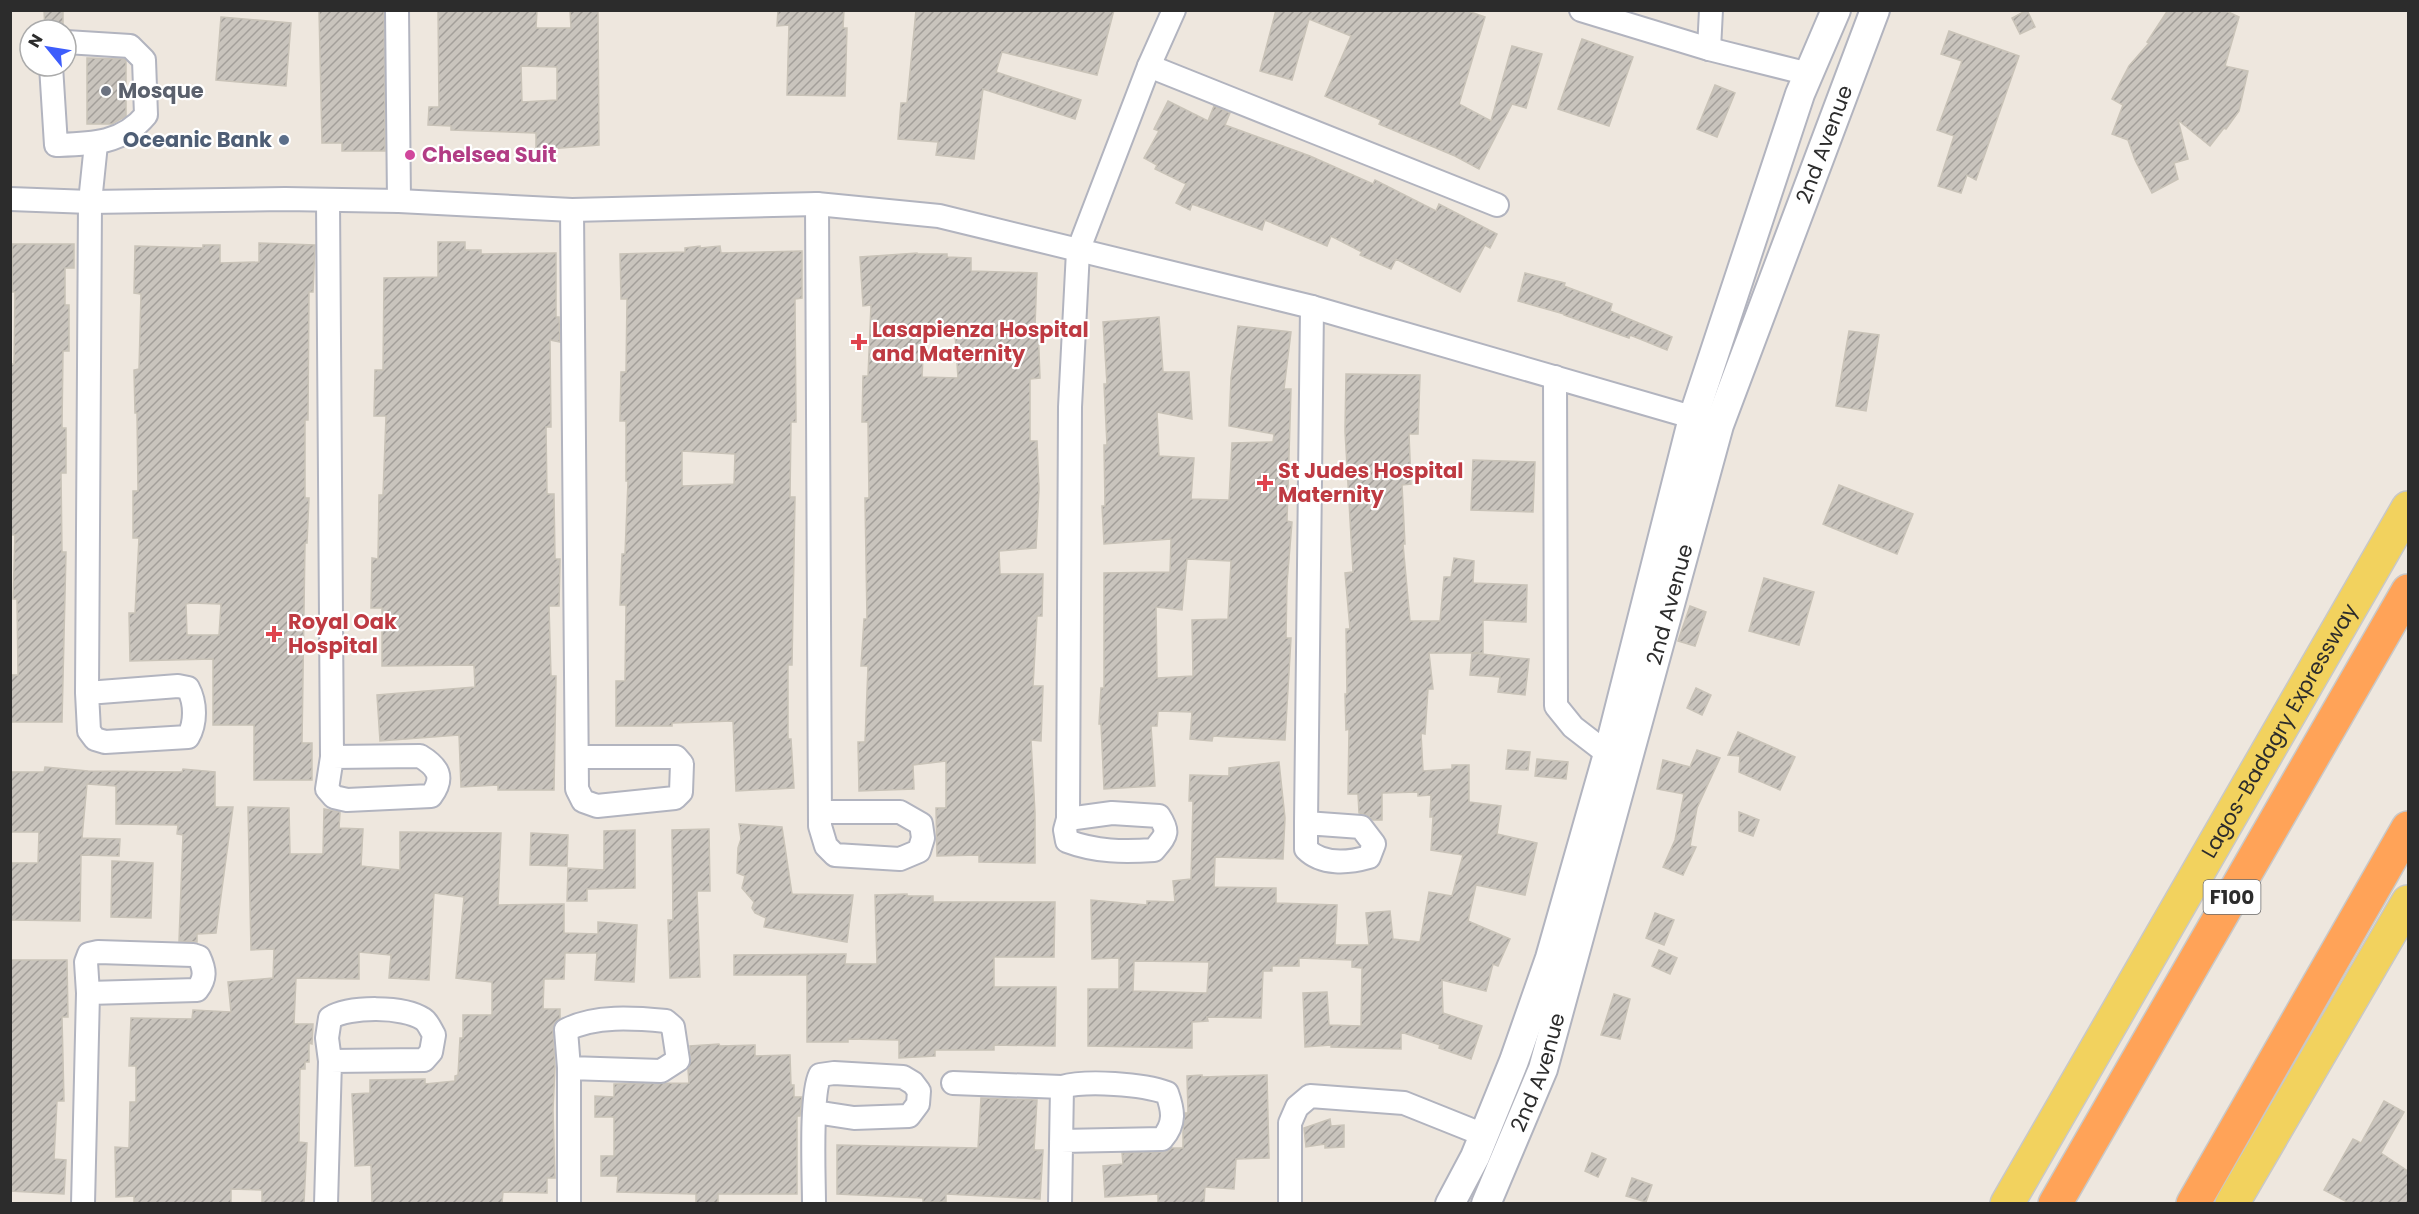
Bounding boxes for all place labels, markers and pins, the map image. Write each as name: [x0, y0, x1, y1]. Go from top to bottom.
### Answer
place label: Mosque: [118, 76, 204, 105]
marker: Mosque: [99, 84, 113, 98]
place label: Oceanic Bank: [123, 125, 272, 154]
marker: Oceanic Bank: [277, 133, 291, 147]
place label: Chelsea Suit: [422, 140, 556, 169]
marker: Chelsea Suit: [403, 148, 417, 162]
place label: Lasapienza Hospital and Maternity: [872, 315, 1089, 368]
marker: Lasapienza Hospital and Maternity: [850, 333, 868, 351]
place label: St Judes Hospital Maternity: [1278, 456, 1463, 509]
marker: St Judes Hospital Maternity: [1256, 474, 1274, 492]
place label: Royal Oak Hospital: [288, 607, 397, 660]
marker: Royal Oak Hospital: [265, 625, 283, 643]

